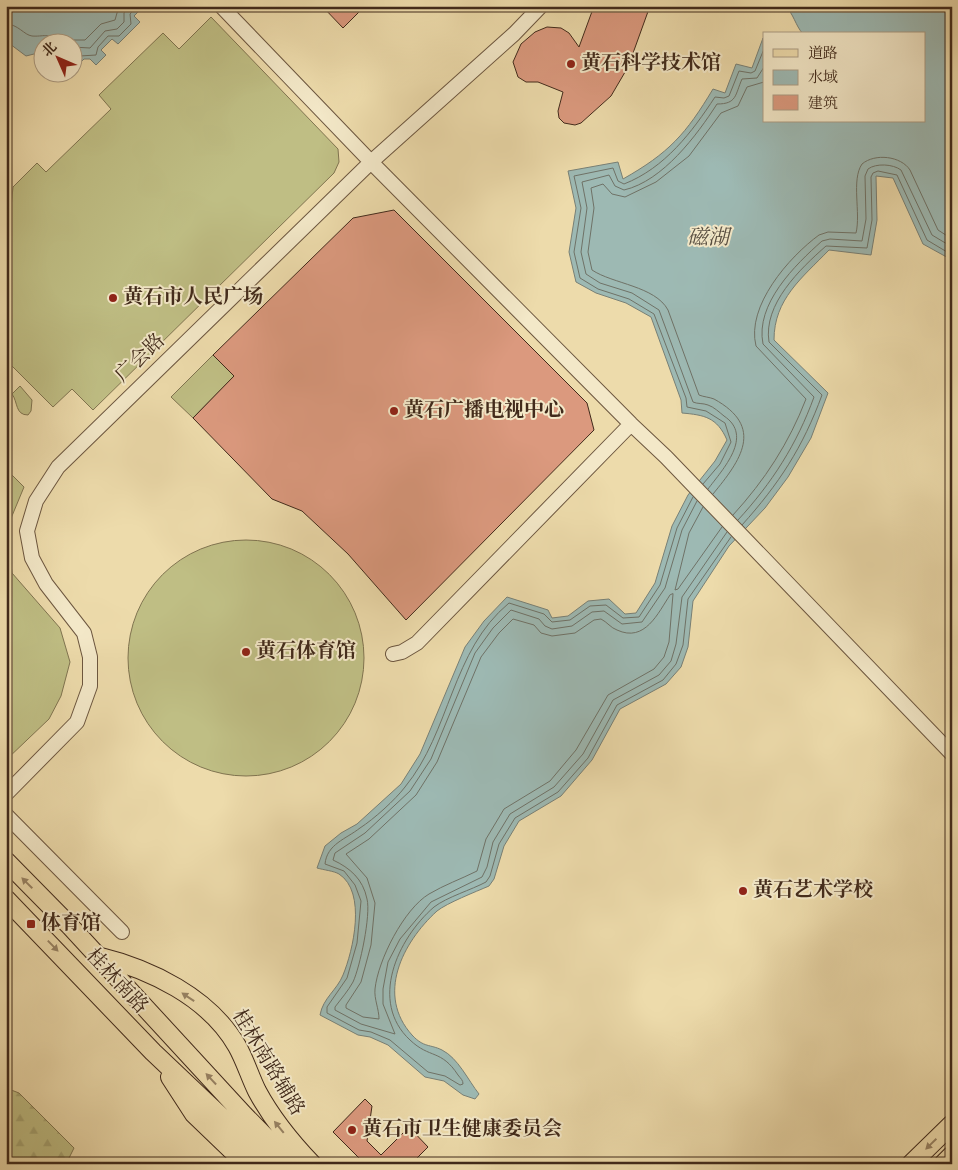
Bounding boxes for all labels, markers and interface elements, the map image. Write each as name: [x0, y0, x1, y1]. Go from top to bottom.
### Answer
north arrow: [32, 32, 82, 82]
legend: [763, 32, 926, 122]
text: 北: [38, 38, 62, 62]
text: 道路: [808, 44, 838, 65]
place label: 黄石科学技术馆: [581, 50, 721, 79]
marker: 黄石科学技术馆: [565, 58, 577, 70]
text: 水域: [808, 68, 838, 89]
text: 建筑: [808, 94, 838, 115]
water label: 磁湖: [687, 224, 733, 254]
place label: 黄石市人民广场: [123, 284, 263, 313]
marker: 黄石市人民广场: [107, 292, 119, 304]
street label: 广会路: [109, 328, 173, 390]
place label: 黄石广播电视中心: [404, 397, 564, 426]
marker: 黄石广播电视中心: [388, 405, 400, 417]
place label: 黄石体育馆: [256, 638, 356, 667]
marker: 黄石体育馆: [240, 646, 252, 658]
one-way arrow: [21, 877, 33, 889]
place label: 黄石艺术学校: [753, 877, 873, 906]
marker: 黄石艺术学校: [737, 885, 749, 897]
place label: 体育馆: [41, 910, 101, 939]
marker: 体育馆: [25, 918, 37, 930]
one-way arrow: [47, 940, 59, 952]
street label: 桂林南路: [78, 943, 154, 1021]
one-way arrow: [181, 992, 195, 1001]
street label: 桂林南路辅路: [224, 1004, 310, 1122]
one-way arrow: [205, 1074, 217, 1086]
place label: 黄石市卫生健康委员会: [362, 1116, 562, 1145]
one-way arrow: [274, 1121, 285, 1134]
marker: 黄石市卫生健康委员会: [346, 1124, 358, 1136]
one-way arrow: [926, 1138, 938, 1150]

